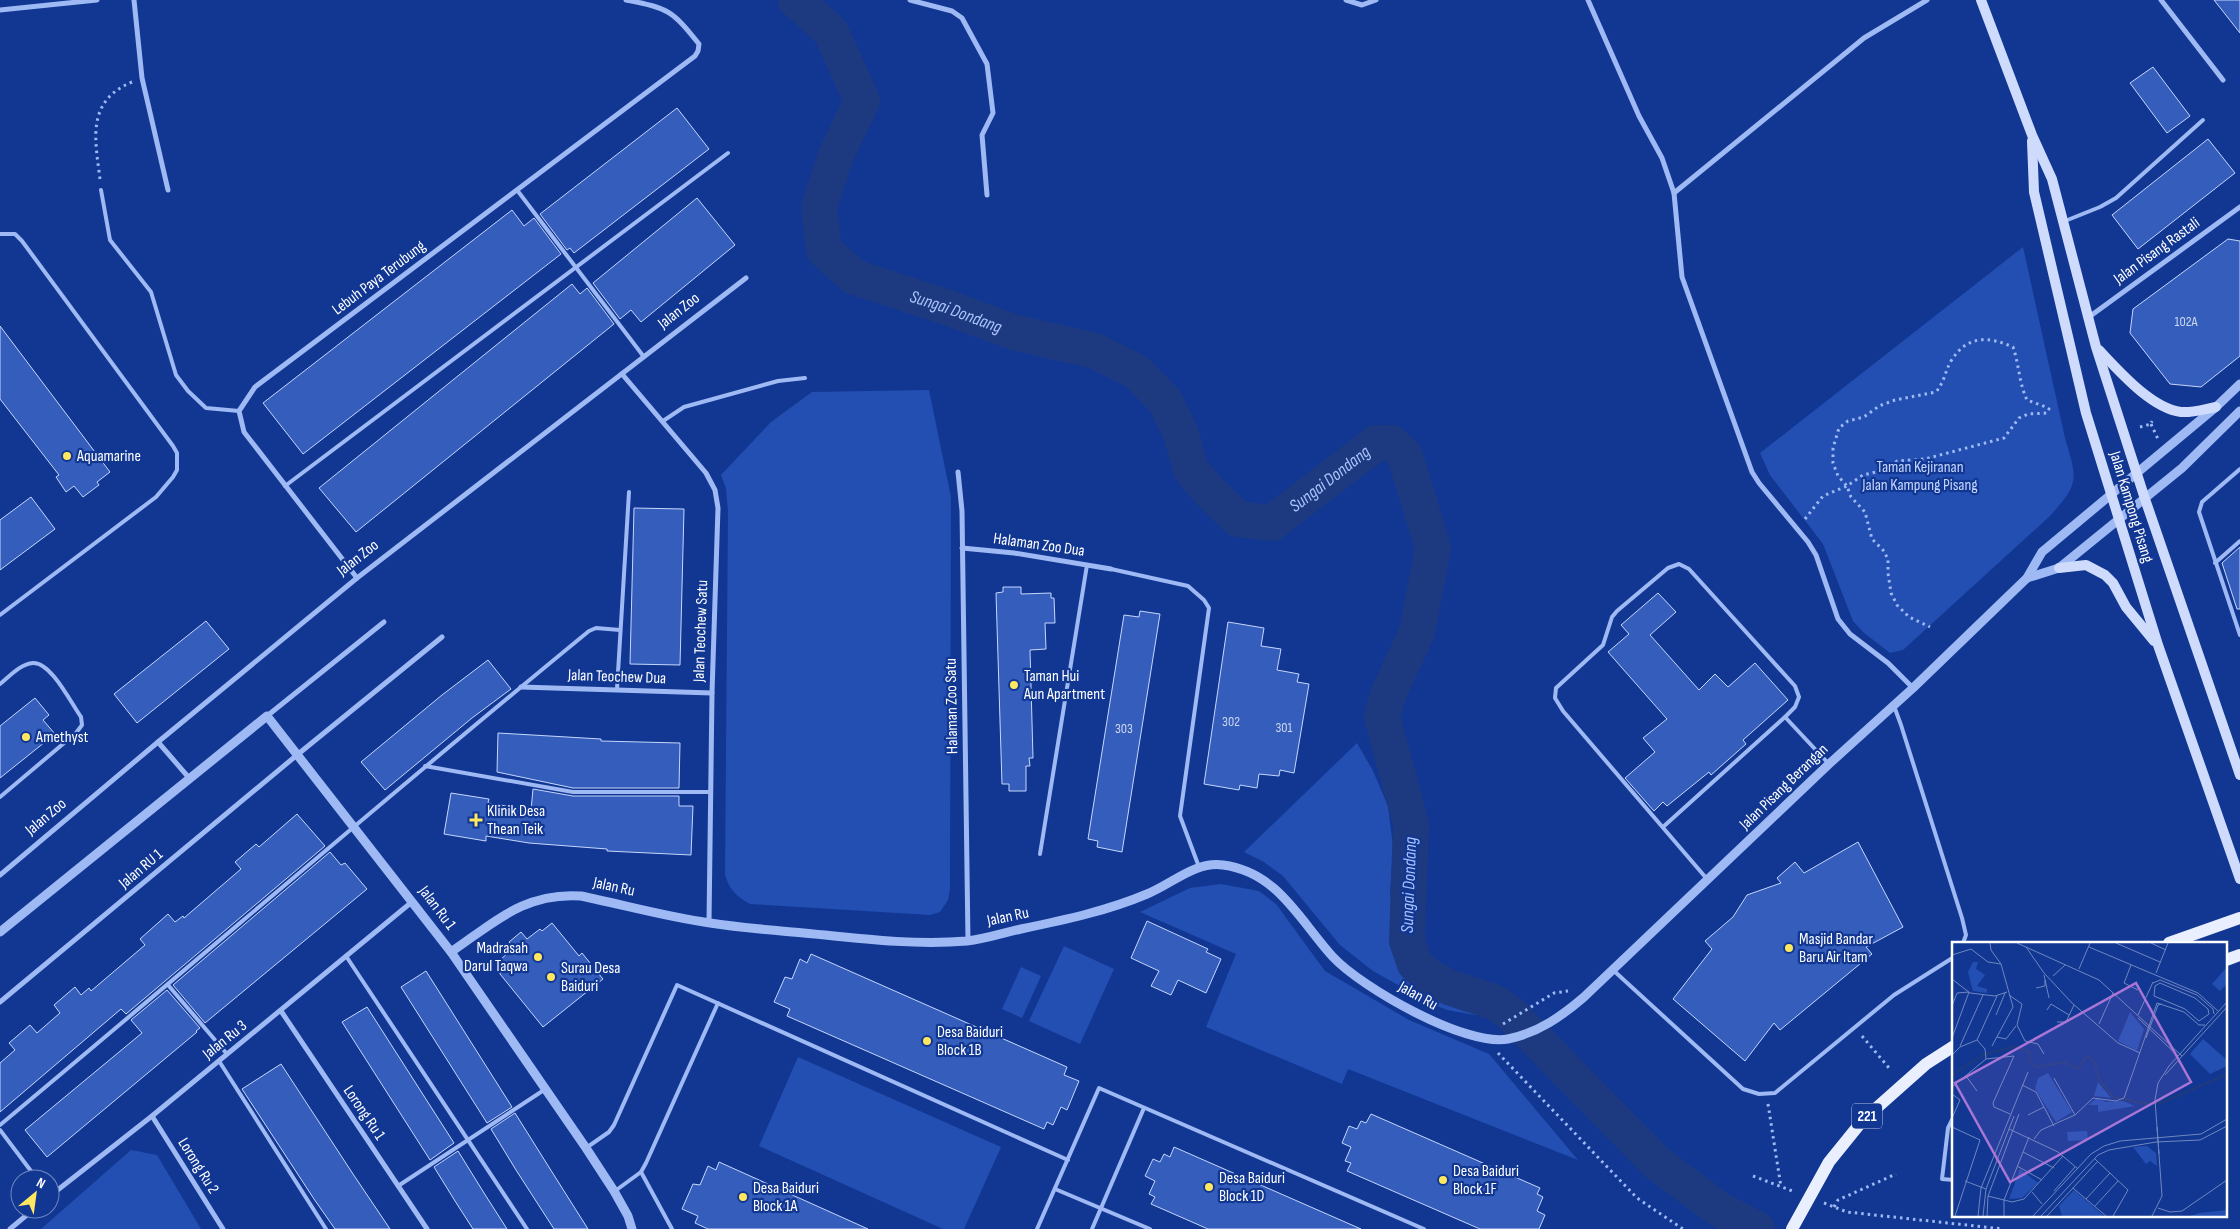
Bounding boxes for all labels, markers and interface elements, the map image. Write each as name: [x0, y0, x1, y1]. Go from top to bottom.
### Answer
street label: Jalan Pisang Rastali: [2109, 213, 2204, 289]
street label: Lebuh Paya Terubung: [329, 237, 429, 319]
water label: Sungai Dondang: [907, 285, 1006, 338]
street label: Jalan Zoo: [654, 289, 704, 334]
house number: 102A: [2175, 313, 2198, 330]
water label: Sungai Dondang: [1285, 441, 1375, 516]
place label: Aquamarine: [76, 447, 141, 466]
street label: Jalan Kampong Pisang: [2105, 448, 2157, 565]
marker: Aquamarine: [61, 450, 73, 462]
park label: Taman Kejiranan Jalan Kampung Pisang: [1861, 458, 1978, 495]
street label: Halaman Zoo Dua: [992, 529, 1086, 561]
street label: Jalan Zoo: [333, 536, 383, 581]
street label: Jalan Teochew Satu: [690, 580, 712, 683]
street label: Halaman Zoo Satu: [942, 658, 962, 754]
street label: Jalan Teochew Dua: [567, 666, 666, 688]
place label: Taman Hui Aun Apartment: [1023, 667, 1105, 704]
marker: Taman Hui Aun Apartment: [1008, 679, 1020, 691]
house number: 302: [1222, 713, 1240, 730]
house number: 301: [1275, 719, 1293, 736]
house number: 303: [1115, 720, 1133, 737]
place label: Amethyst: [35, 728, 88, 747]
marker: Amethyst: [20, 731, 32, 743]
street label: Jalan Pisang Berangan: [1735, 740, 1832, 835]
street label: Jalan Zoo: [21, 794, 70, 840]
place label: Klinik Desa Thean Teik: [487, 802, 545, 839]
marker: Klinik Desa Thean Teik: [469, 813, 483, 827]
water label: Sungai Dondang: [1397, 836, 1421, 933]
street label: Jalan RU 1: [114, 845, 167, 893]
street label: Jalan Ru: [590, 873, 637, 901]
street label: Jalan Ru 1: [414, 881, 460, 934]
street label: Jalan Ru: [984, 903, 1031, 931]
place label: Masjid Bandar Baru Air Itam: [1799, 930, 1873, 967]
place label: Madrasah Darul Taqwa: [464, 939, 528, 976]
marker: Masjid Bandar Baru Air Itam: [1783, 942, 1795, 954]
inset map: [1952, 942, 2228, 1216]
marker: Madrasah Darul Taqwa: [532, 951, 544, 963]
place label: Surau Desa Baiduri: [561, 959, 620, 996]
marker: Surau Desa Baiduri: [545, 971, 557, 983]
street label: Jalan Ru: [1394, 977, 1441, 1015]
street label: Jalan Ru 3: [198, 1016, 251, 1064]
place label: Desa Baiduri Block 1B: [937, 1023, 1003, 1060]
marker: Desa Baiduri Block 1B: [921, 1035, 933, 1047]
street label: Lorong Ru 1: [339, 1082, 389, 1144]
road number: 221: [1852, 1104, 1882, 1128]
street label: Lorong Ru 2: [173, 1135, 223, 1197]
place label: Desa Baiduri Block 1F: [1453, 1162, 1519, 1199]
north arrow: [10, 1169, 60, 1219]
place label: Desa Baiduri Block 1D: [1219, 1169, 1285, 1206]
text: N: [34, 1174, 48, 1192]
marker: Desa Baiduri Block 1F: [1437, 1174, 1449, 1186]
place label: Desa Baiduri Block 1A: [753, 1179, 819, 1216]
marker: Desa Baiduri Block 1D: [1203, 1181, 1215, 1193]
marker: Desa Baiduri Block 1A: [737, 1191, 749, 1203]

